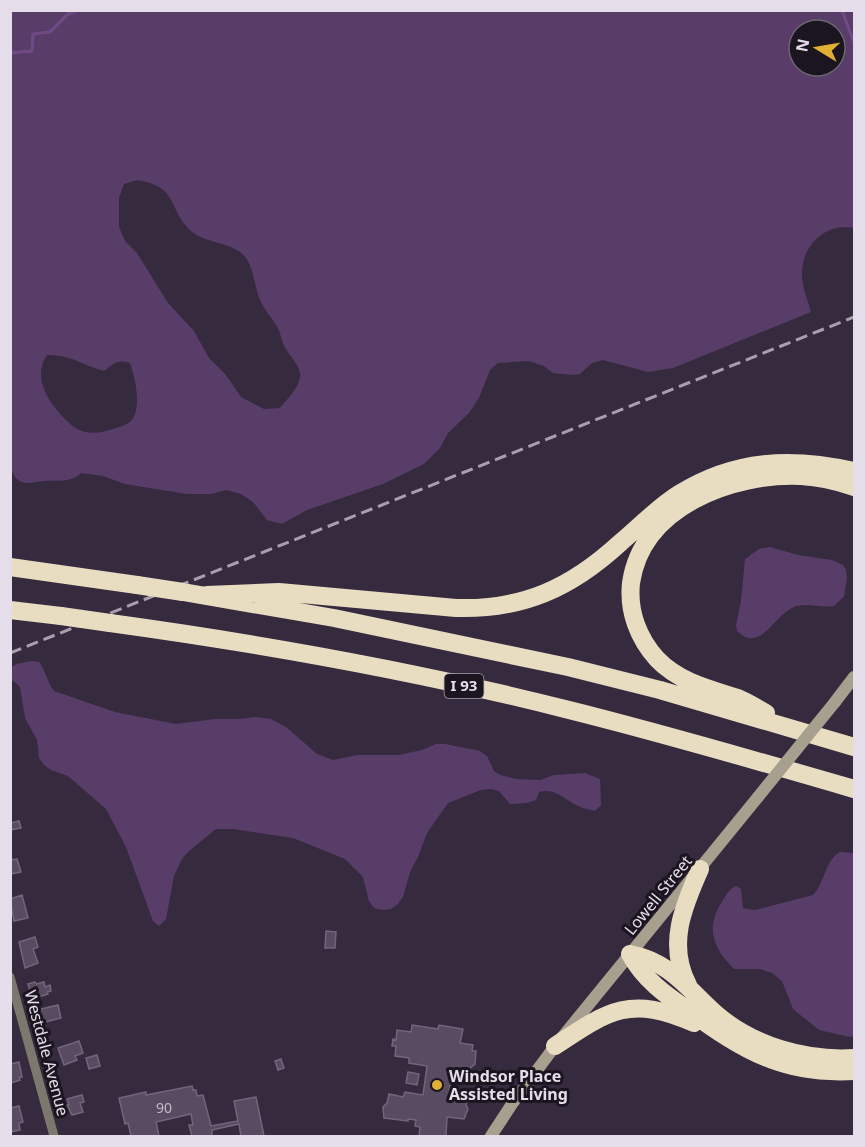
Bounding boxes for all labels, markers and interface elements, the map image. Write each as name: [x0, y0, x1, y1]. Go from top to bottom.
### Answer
north arrow: [787, 18, 847, 78]
text: N: [790, 37, 814, 54]
road number: I 93: [444, 674, 484, 698]
street label: Lowell Street: [619, 850, 697, 939]
street label: Westdale Avenue: [20, 988, 74, 1118]
place label: Windsor Place Assisted Living: [449, 1065, 568, 1105]
marker: Windsor Place Assisted Living: [430, 1078, 444, 1092]
house number: 90: [156, 1098, 172, 1117]

